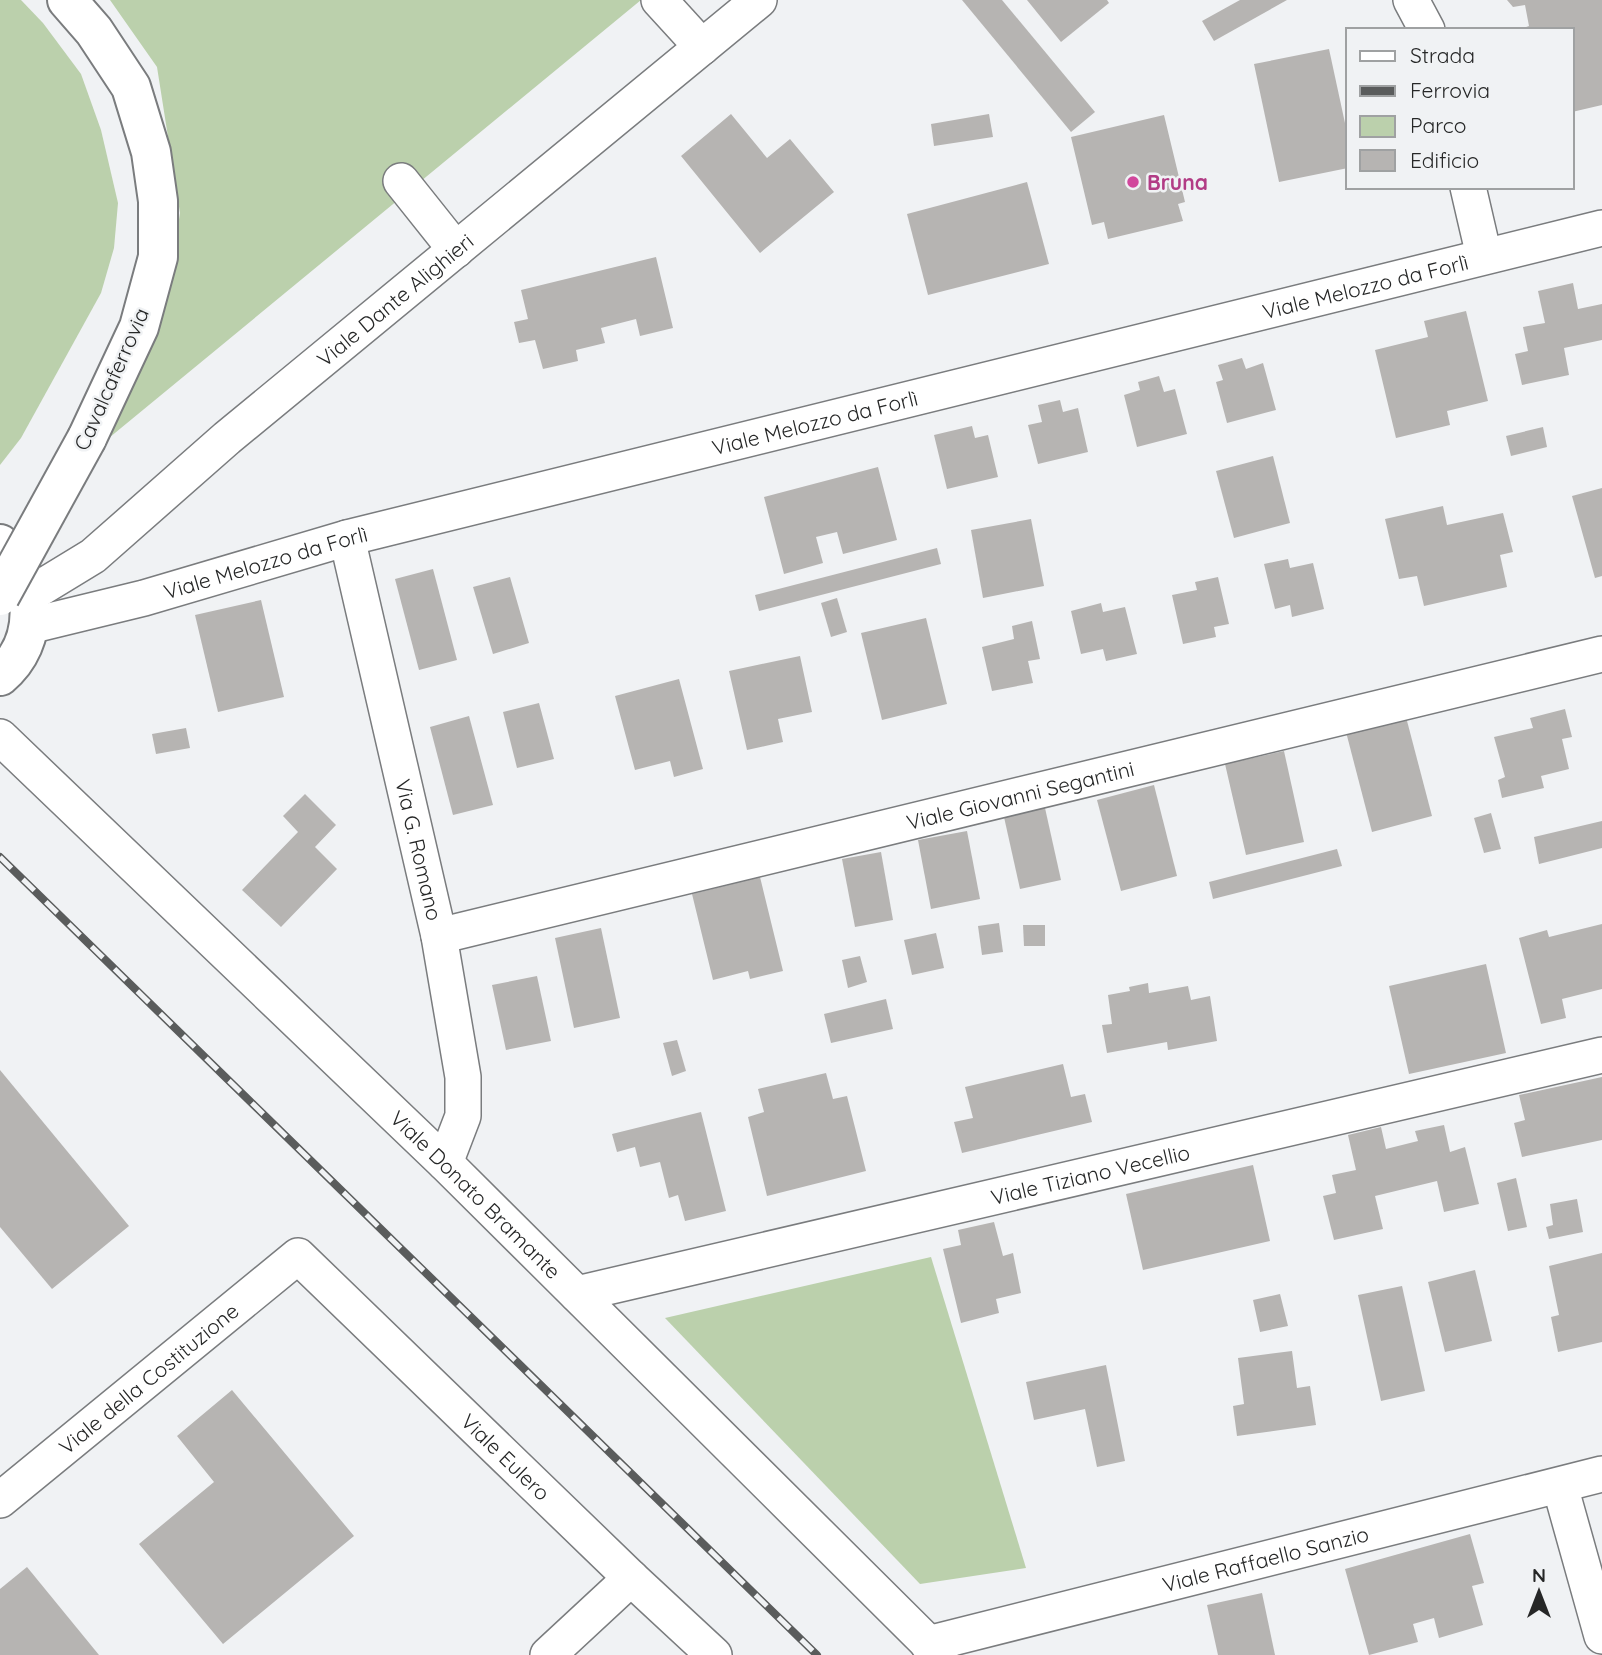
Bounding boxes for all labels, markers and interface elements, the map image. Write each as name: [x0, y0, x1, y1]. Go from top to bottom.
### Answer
legend: [1346, 28, 1574, 189]
text: Strada: [1410, 42, 1475, 68]
text: Ferrovia: [1410, 77, 1490, 103]
text: Parco: [1410, 112, 1466, 138]
text: Edificio: [1410, 147, 1479, 173]
place label: Bruna: [1147, 169, 1208, 195]
marker: Bruna: [1125, 174, 1141, 190]
street label: Viale Dante Alighieri: [311, 228, 478, 372]
street label: Viale Melozzo da Forlì: [1260, 249, 1471, 324]
street label: Cavalcaferrovia: [68, 304, 154, 454]
street label: Viale Melozzo da Forlì: [709, 384, 920, 460]
street label: Viale Melozzo da Forlì: [161, 520, 370, 604]
street label: Viale Giovanni Segantini: [904, 755, 1137, 835]
street label: Via G. Romano: [390, 776, 448, 923]
street label: Viale Donato Bramante: [385, 1105, 567, 1284]
street label: Viale Tiziano Vecellio: [988, 1139, 1192, 1210]
street label: Viale della Costituzione: [53, 1297, 244, 1460]
street label: Viale Eulero: [456, 1408, 556, 1506]
street label: Viale Raffaello Sanzio: [1160, 1520, 1371, 1597]
north arrow: [1504, 1557, 1574, 1627]
text: N: [1532, 1563, 1546, 1587]

